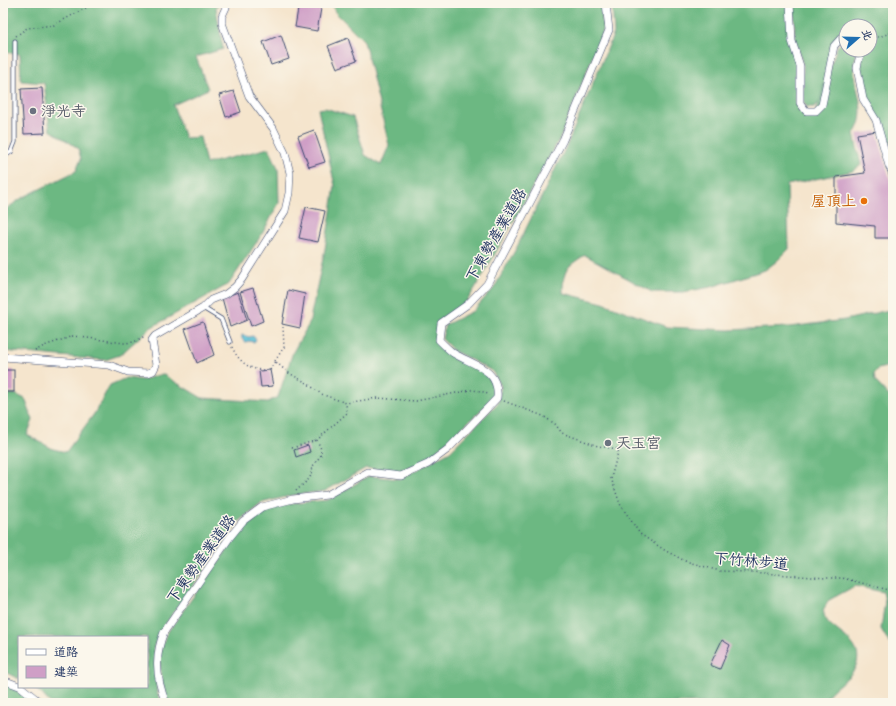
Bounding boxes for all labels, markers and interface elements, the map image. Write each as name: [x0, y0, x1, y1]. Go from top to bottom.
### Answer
north arrow: [838, 18, 878, 58]
text: 北: [856, 26, 878, 43]
place label: 淨光寺: [41, 98, 86, 124]
marker: 淨光寺: [28, 106, 38, 116]
street label: 下東勢產業道路: [458, 183, 534, 287]
place label: 屋頂上: [811, 188, 856, 214]
marker: 屋頂上: [859, 196, 869, 206]
place label: 天玉宮: [616, 430, 661, 456]
marker: 天玉宮: [603, 438, 613, 448]
street label: 下東勢產業道路: [160, 509, 242, 609]
street label: 下竹林步道: [713, 545, 789, 577]
legend: [18, 636, 148, 688]
text: 道路: [54, 641, 78, 663]
text: 建築: [54, 661, 78, 683]

